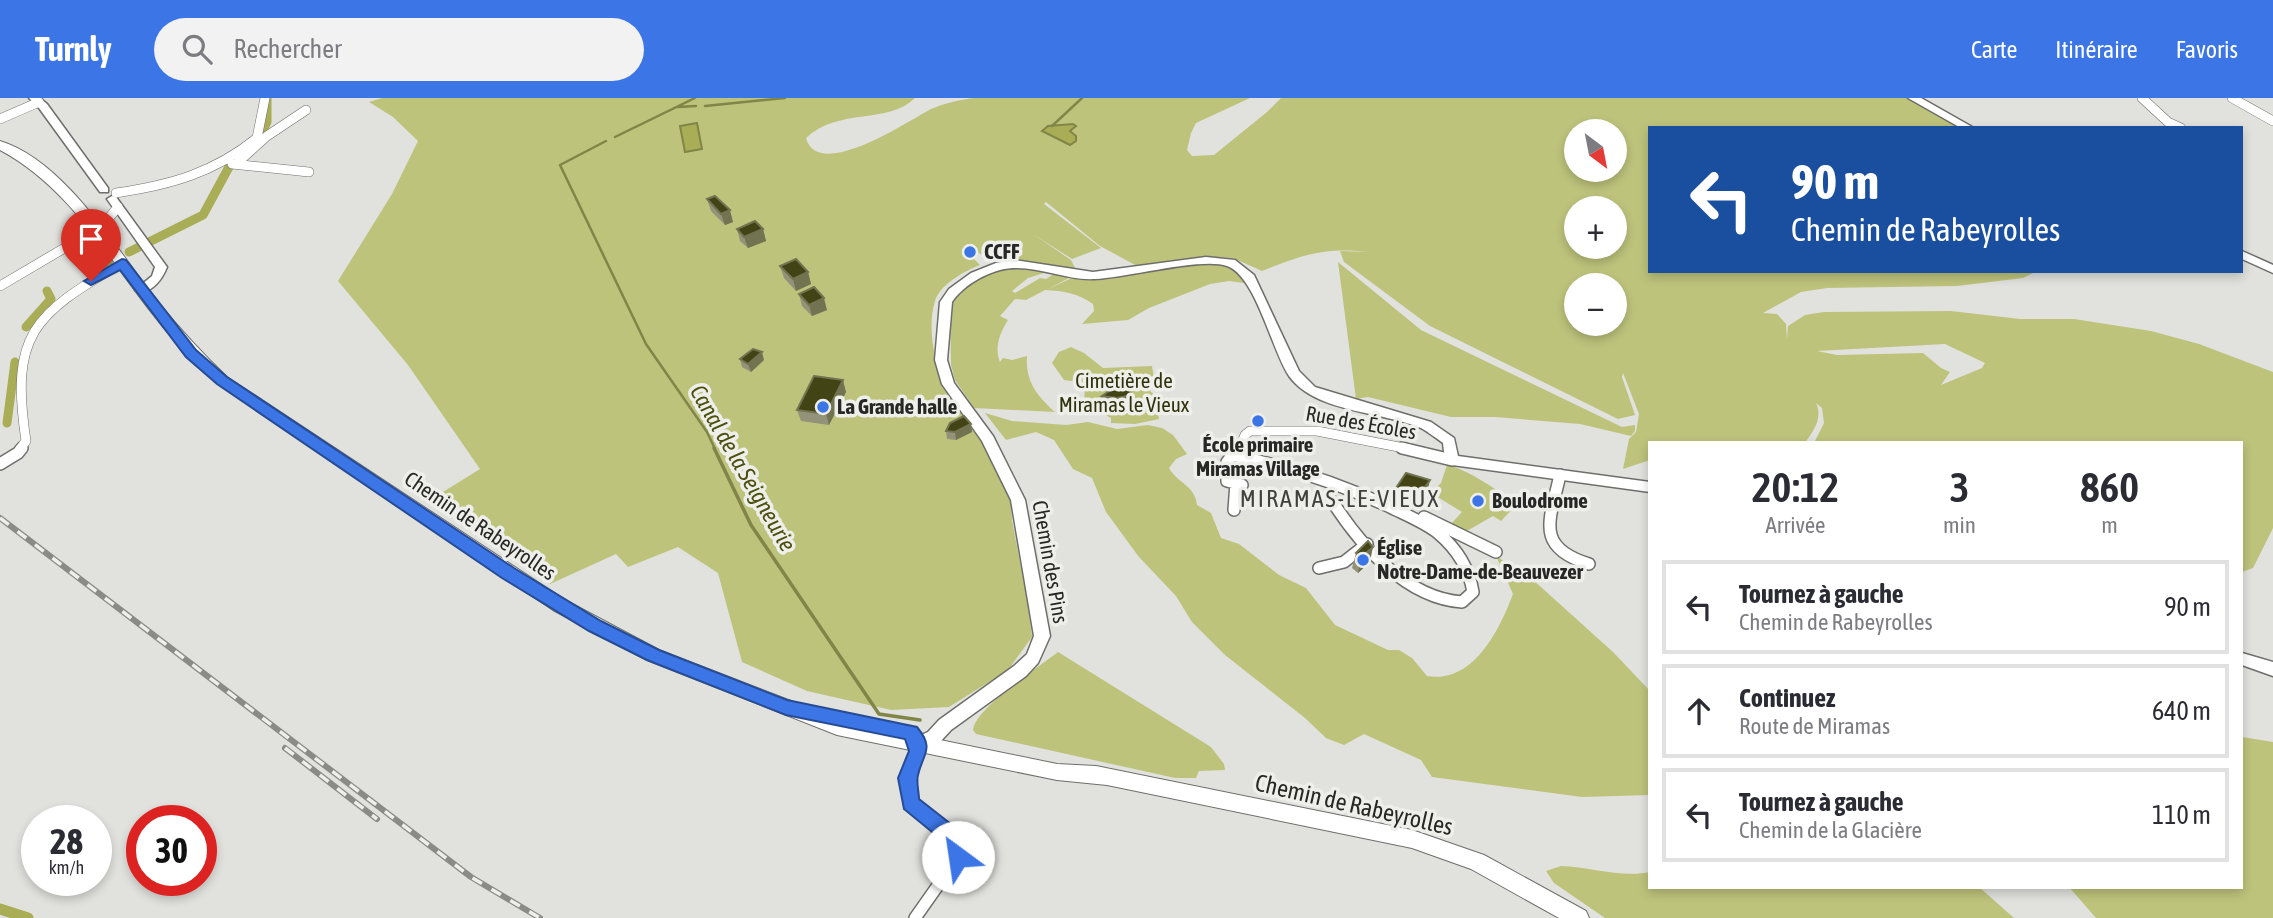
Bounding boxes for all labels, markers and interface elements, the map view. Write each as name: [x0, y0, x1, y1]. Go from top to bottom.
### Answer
search box: [154, 18, 644, 81]
text: Turnly: [35, 30, 112, 68]
icon: search: [178, 30, 216, 68]
text: Rechercher: [234, 34, 342, 64]
text: Carte: [1971, 36, 2017, 63]
text: Itinéraire: [2055, 36, 2138, 63]
text: Favoris: [2176, 36, 2238, 63]
north arrow: [1564, 119, 1628, 182]
map controls: [1564, 119, 1627, 336]
text: 90 m: [1791, 153, 1879, 209]
icon: left: [1676, 154, 1767, 245]
button: +: [1564, 196, 1627, 259]
pin: [61, 209, 121, 281]
text: Chemin de Rabeyrolles: [1791, 211, 2060, 248]
icon: arrive: [72, 220, 110, 258]
place label: CCFF: [984, 239, 1020, 263]
marker: CCFF: [962, 244, 978, 260]
button: −: [1564, 273, 1627, 336]
park label: Cimetière de Miramas le Vieux: [1059, 368, 1190, 416]
water label: Canal de la Seigneurie: [685, 380, 801, 556]
place label: La Grande halle: [837, 394, 957, 418]
marker: La Grande halle: [815, 399, 831, 415]
street label: Rue des Écoles: [1304, 400, 1418, 444]
marker: École primaire Miramas Village: [1250, 413, 1266, 429]
place label: École primaire Miramas Village: [1196, 432, 1320, 480]
text: 20:12: [1752, 463, 1839, 511]
text: 3: [1950, 463, 1969, 511]
text: 860: [2080, 463, 2139, 511]
street label: Chemin de Rabeyrolles: [401, 466, 561, 585]
district label: MIRAMAS-LE-VIEUX: [1240, 485, 1440, 512]
place label: Boulodrome: [1492, 488, 1588, 512]
marker: Boulodrome: [1470, 493, 1486, 509]
street label: Chemin des Pins: [1028, 499, 1074, 625]
text: Arrivée: [1765, 512, 1826, 538]
text: min: [1943, 512, 1976, 538]
text: m: [2101, 512, 2118, 538]
place label: Église Notre-Dame-de-Beauvezer: [1377, 535, 1584, 583]
marker: Église Notre-Dame-de-Beauvezer: [1355, 552, 1371, 568]
text: Tournez à gauche: [1739, 579, 1904, 609]
icon: left: [1680, 588, 1718, 626]
text: 90 m: [2164, 592, 2211, 622]
text: Chemin de Rabeyrolles: [1739, 609, 1933, 635]
text: Continuez: [1739, 683, 1835, 713]
icon: ahead: [1680, 692, 1718, 730]
text: 640 m: [2152, 696, 2211, 726]
text: Route de Miramas: [1739, 713, 1890, 739]
street label: Chemin de Rabeyrolles: [1253, 769, 1456, 840]
text: Tournez à gauche: [1739, 787, 1904, 817]
icon: left: [1680, 796, 1718, 834]
text: 110 m: [2152, 800, 2211, 830]
speed limit sign: 30: [126, 805, 217, 896]
text: Chemin de la Glacière: [1739, 817, 1922, 843]
position arrow: [921, 820, 995, 894]
text: 28: [50, 821, 83, 861]
text: km/h: [49, 857, 84, 878]

